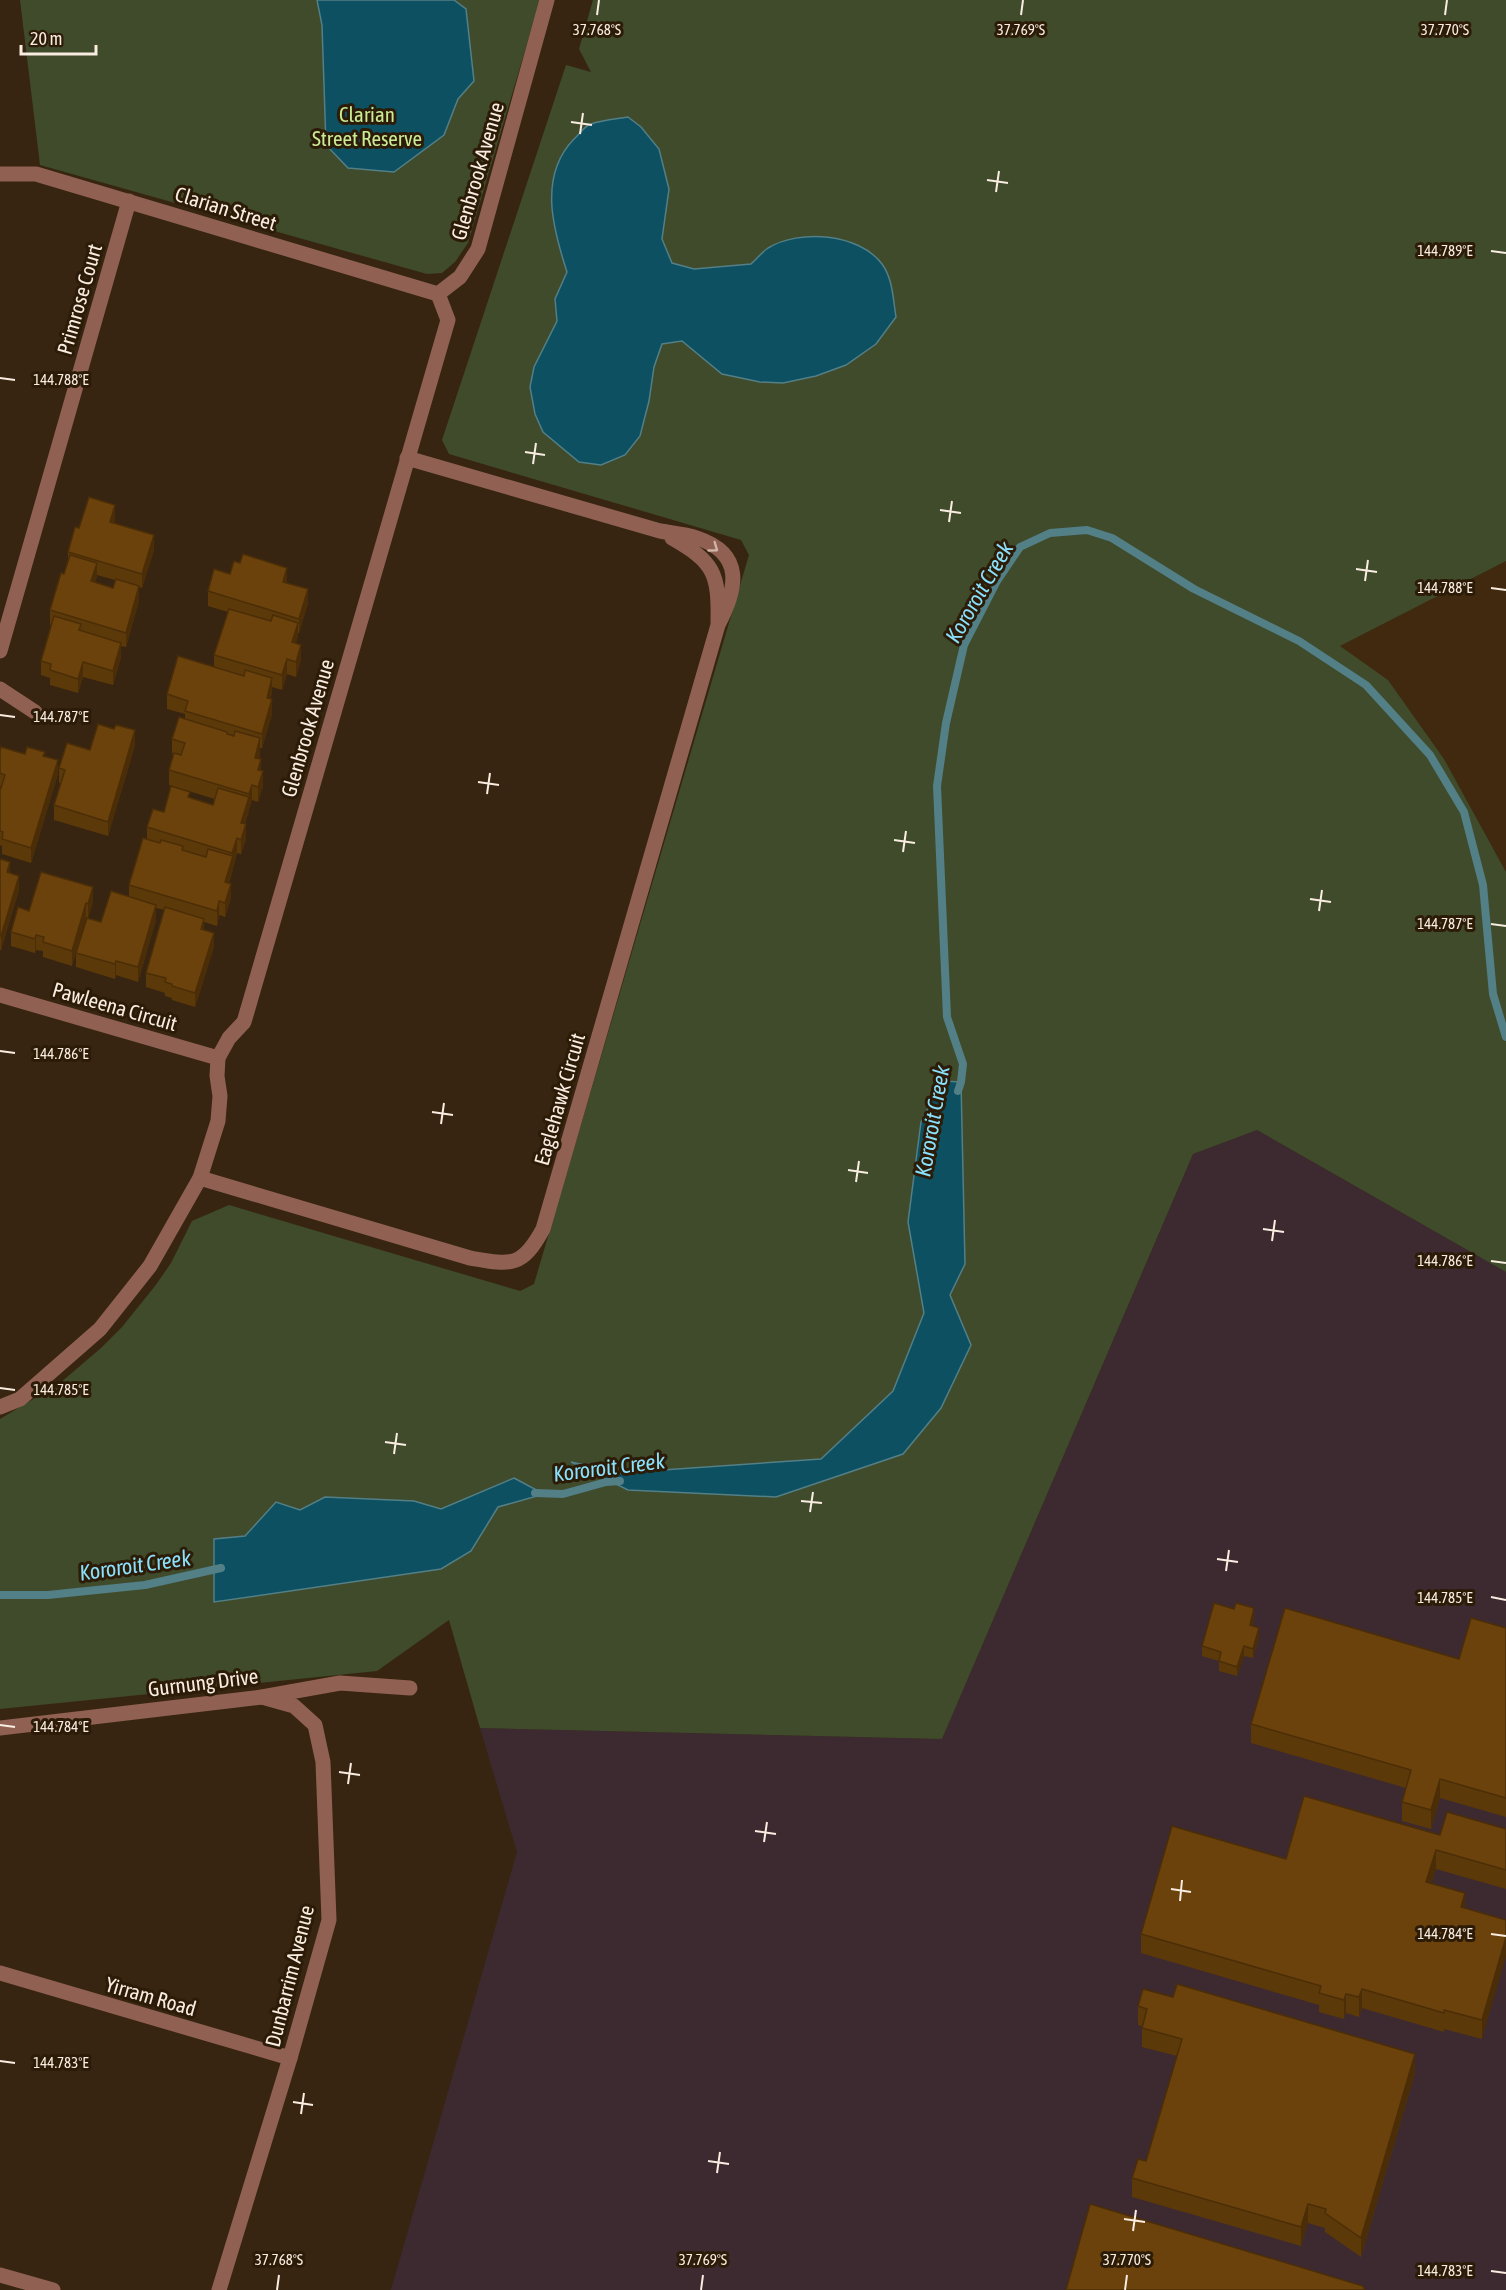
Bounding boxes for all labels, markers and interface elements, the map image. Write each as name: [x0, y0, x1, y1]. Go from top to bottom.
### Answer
scale bar: [21, 18, 96, 56]
text: 37.768°S: [573, 21, 621, 38]
text: 37.769°S: [997, 21, 1045, 38]
text: 37.770°S: [1421, 21, 1469, 38]
text: 20 m: [30, 28, 62, 49]
street label: Glenbrook Avenue: [446, 99, 508, 243]
park label: Clarian Street Reserve: [312, 102, 422, 150]
street label: Clarian Street: [172, 181, 280, 235]
street label: Primrose Court: [52, 241, 106, 357]
text: 144.789°E: [1417, 242, 1473, 259]
text: 144.788°E: [33, 371, 89, 388]
water label: Kororoit Creek: [940, 537, 1019, 647]
one-way arrow: [708, 541, 719, 552]
text: 144.788°E: [1417, 579, 1473, 596]
street label: Glenbrook Avenue: [276, 656, 338, 800]
text: 144.787°E: [33, 708, 89, 725]
text: 144.787°E: [1417, 915, 1473, 932]
street label: Pawleena Circuit: [50, 977, 180, 1035]
street label: Eaglehawk Circuit: [529, 1030, 589, 1168]
text: 144.786°E: [33, 1045, 89, 1062]
water label: Kororoit Creek: [909, 1063, 955, 1179]
text: 144.786°E: [1417, 1252, 1473, 1269]
text: 144.785°E: [33, 1381, 89, 1398]
water label: Kororoit Creek: [552, 1447, 667, 1487]
water label: Kororoit Creek: [78, 1544, 193, 1586]
text: 144.785°E: [1417, 1589, 1473, 1606]
street label: Gurnung Drive: [147, 1663, 259, 1701]
text: 144.784°E: [33, 1718, 89, 1735]
street label: Dunbarrim Avenue: [260, 1903, 318, 2049]
text: 144.784°E: [1417, 1925, 1473, 1942]
street label: Yirram Road: [103, 1972, 199, 2020]
text: 144.783°E: [33, 2054, 89, 2071]
text: 37.768°S: [255, 2251, 303, 2268]
text: 37.769°S: [679, 2251, 727, 2268]
text: 37.770°S: [1103, 2251, 1151, 2268]
text: 144.783°E: [1417, 2262, 1473, 2279]

